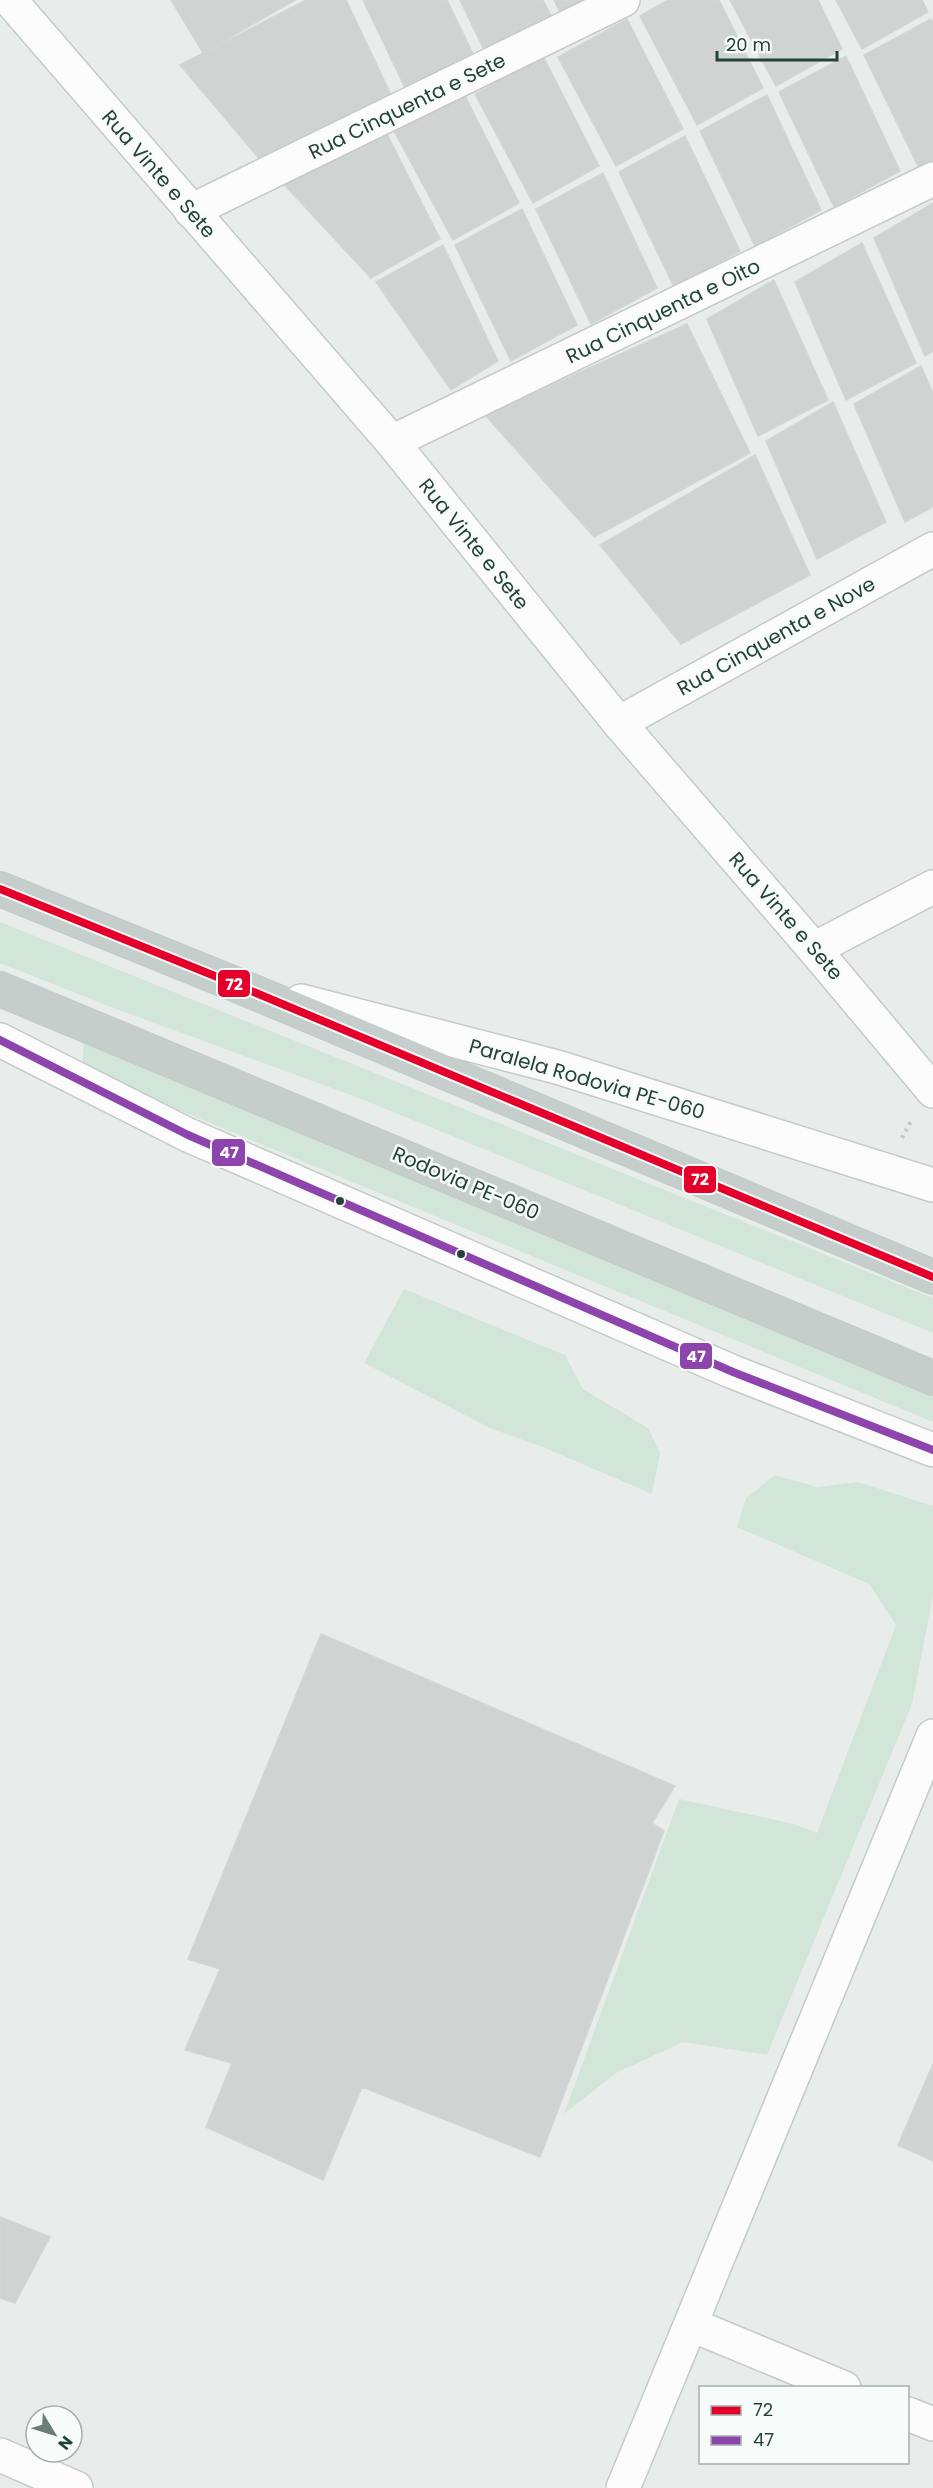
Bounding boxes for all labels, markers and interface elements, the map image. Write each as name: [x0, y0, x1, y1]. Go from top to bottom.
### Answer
scale bar: [717, 24, 837, 62]
text: 20 m: [726, 32, 771, 57]
street label: Rua Cinquenta e Sete: [304, 46, 510, 166]
street label: Rua Vinte e Sete: [95, 104, 223, 244]
street label: Rua Cinquenta e Oito: [561, 252, 765, 370]
street label: Rua Vinte e Sete: [412, 472, 536, 616]
street label: Rua Cinquenta e Nove: [672, 570, 880, 702]
street label: Rua Vinte e Sete: [722, 846, 850, 986]
line badge: 72: [217, 969, 251, 998]
text: 72: [225, 973, 243, 996]
street label: Paralela Rodovia PE-060: [466, 1032, 708, 1126]
line badge: 47: [211, 1138, 246, 1167]
street label: Rodovia PE-060: [388, 1139, 544, 1227]
text: 47: [219, 1141, 239, 1164]
line badge: 72: [683, 1165, 717, 1194]
text: 72: [691, 1168, 709, 1191]
unlabelled marker: [334, 1195, 346, 1207]
unlabelled marker: [455, 1248, 467, 1260]
line badge: 47: [679, 1342, 713, 1370]
text: 47: [686, 1345, 706, 1368]
legend: [699, 2386, 909, 2464]
text: 72: [753, 2397, 773, 2422]
north arrow: [24, 2404, 84, 2464]
text: 47: [753, 2427, 774, 2452]
text: N: [53, 2431, 78, 2455]

